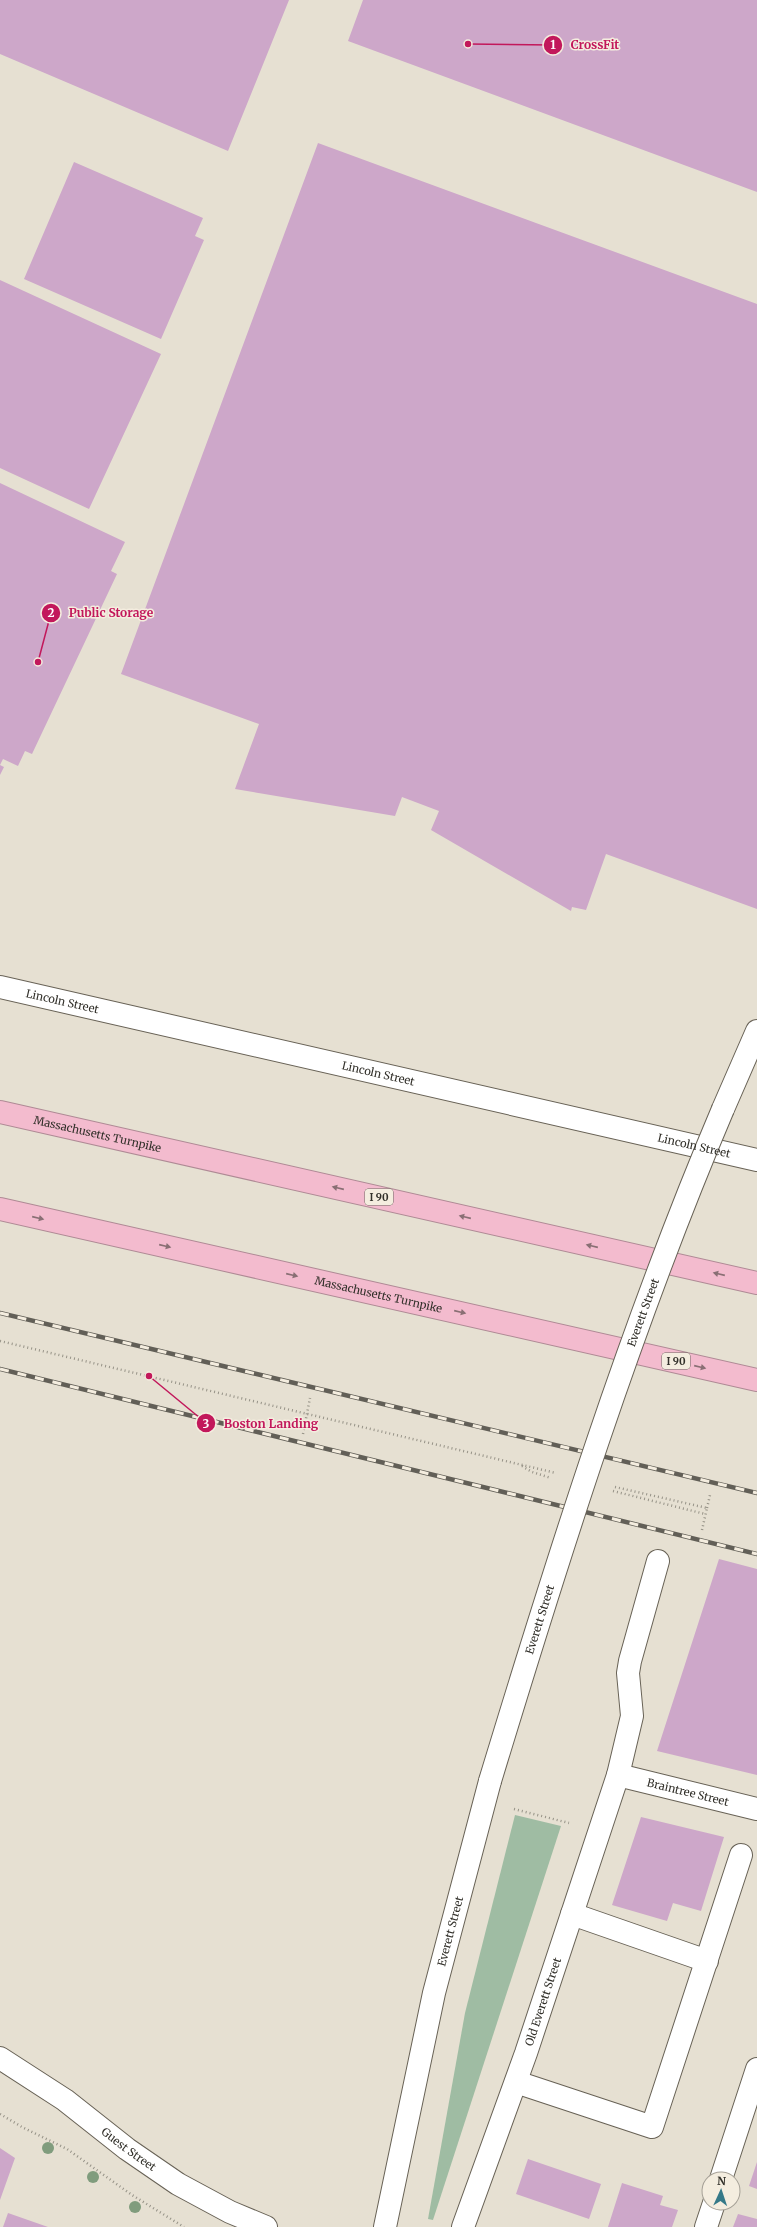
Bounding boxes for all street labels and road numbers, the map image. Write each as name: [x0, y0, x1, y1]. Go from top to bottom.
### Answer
street label: Lincoln Street: [25, 986, 101, 1017]
street label: Lincoln Street: [340, 1058, 417, 1089]
street label: Massachusetts Turnpike: [32, 1113, 163, 1155]
street label: Lincoln Street: [656, 1131, 733, 1161]
road number: I 90: [365, 1189, 393, 1205]
street label: Massachusetts Turnpike: [313, 1273, 444, 1316]
street label: Everett Street: [624, 1276, 662, 1349]
road number: I 90: [662, 1353, 690, 1369]
street label: Everett Street: [522, 1582, 557, 1656]
street label: Braintree Street: [646, 1775, 731, 1809]
street label: Everett Street: [434, 1894, 466, 1968]
street label: Old Everett Street: [522, 1955, 564, 2048]
street label: Guest Street: [99, 2125, 159, 2174]

